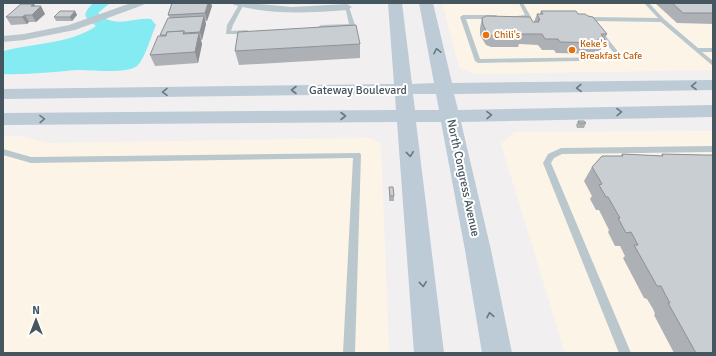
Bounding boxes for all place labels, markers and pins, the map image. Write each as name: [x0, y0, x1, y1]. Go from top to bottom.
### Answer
place label: Chili's: [494, 29, 521, 41]
marker: Chili's: [481, 30, 491, 40]
place label: Keke's Breakfast Cafe: [580, 38, 642, 62]
marker: Keke's Breakfast Cafe: [567, 45, 577, 55]

